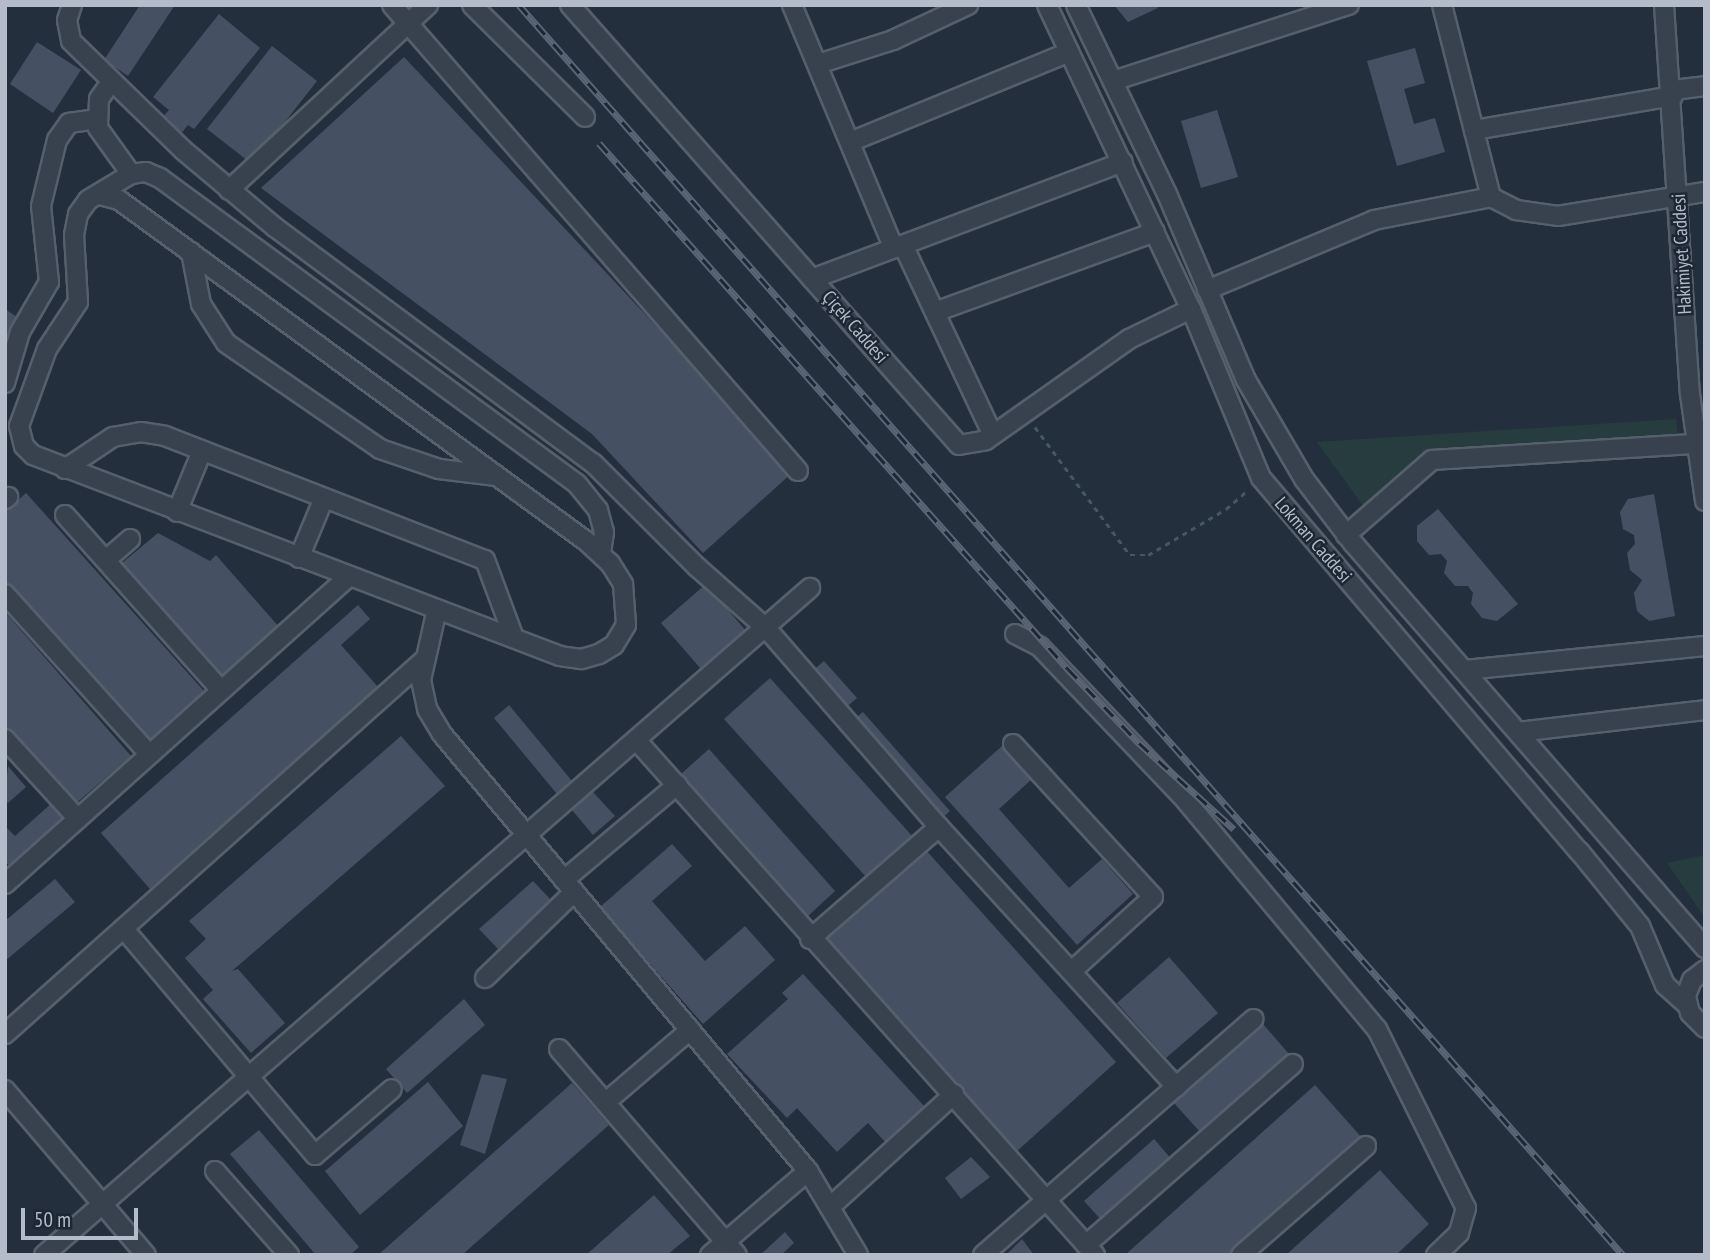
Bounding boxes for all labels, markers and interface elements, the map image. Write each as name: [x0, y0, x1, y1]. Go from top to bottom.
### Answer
street label: Hakimiyet Caddesi: [1667, 193, 1697, 315]
street label: Çiçek Caddesi: [817, 286, 893, 368]
street label: Lokman Caddesi: [1270, 493, 1356, 587]
scale bar: [24, 1194, 142, 1238]
text: 50 m: [34, 1206, 71, 1233]

